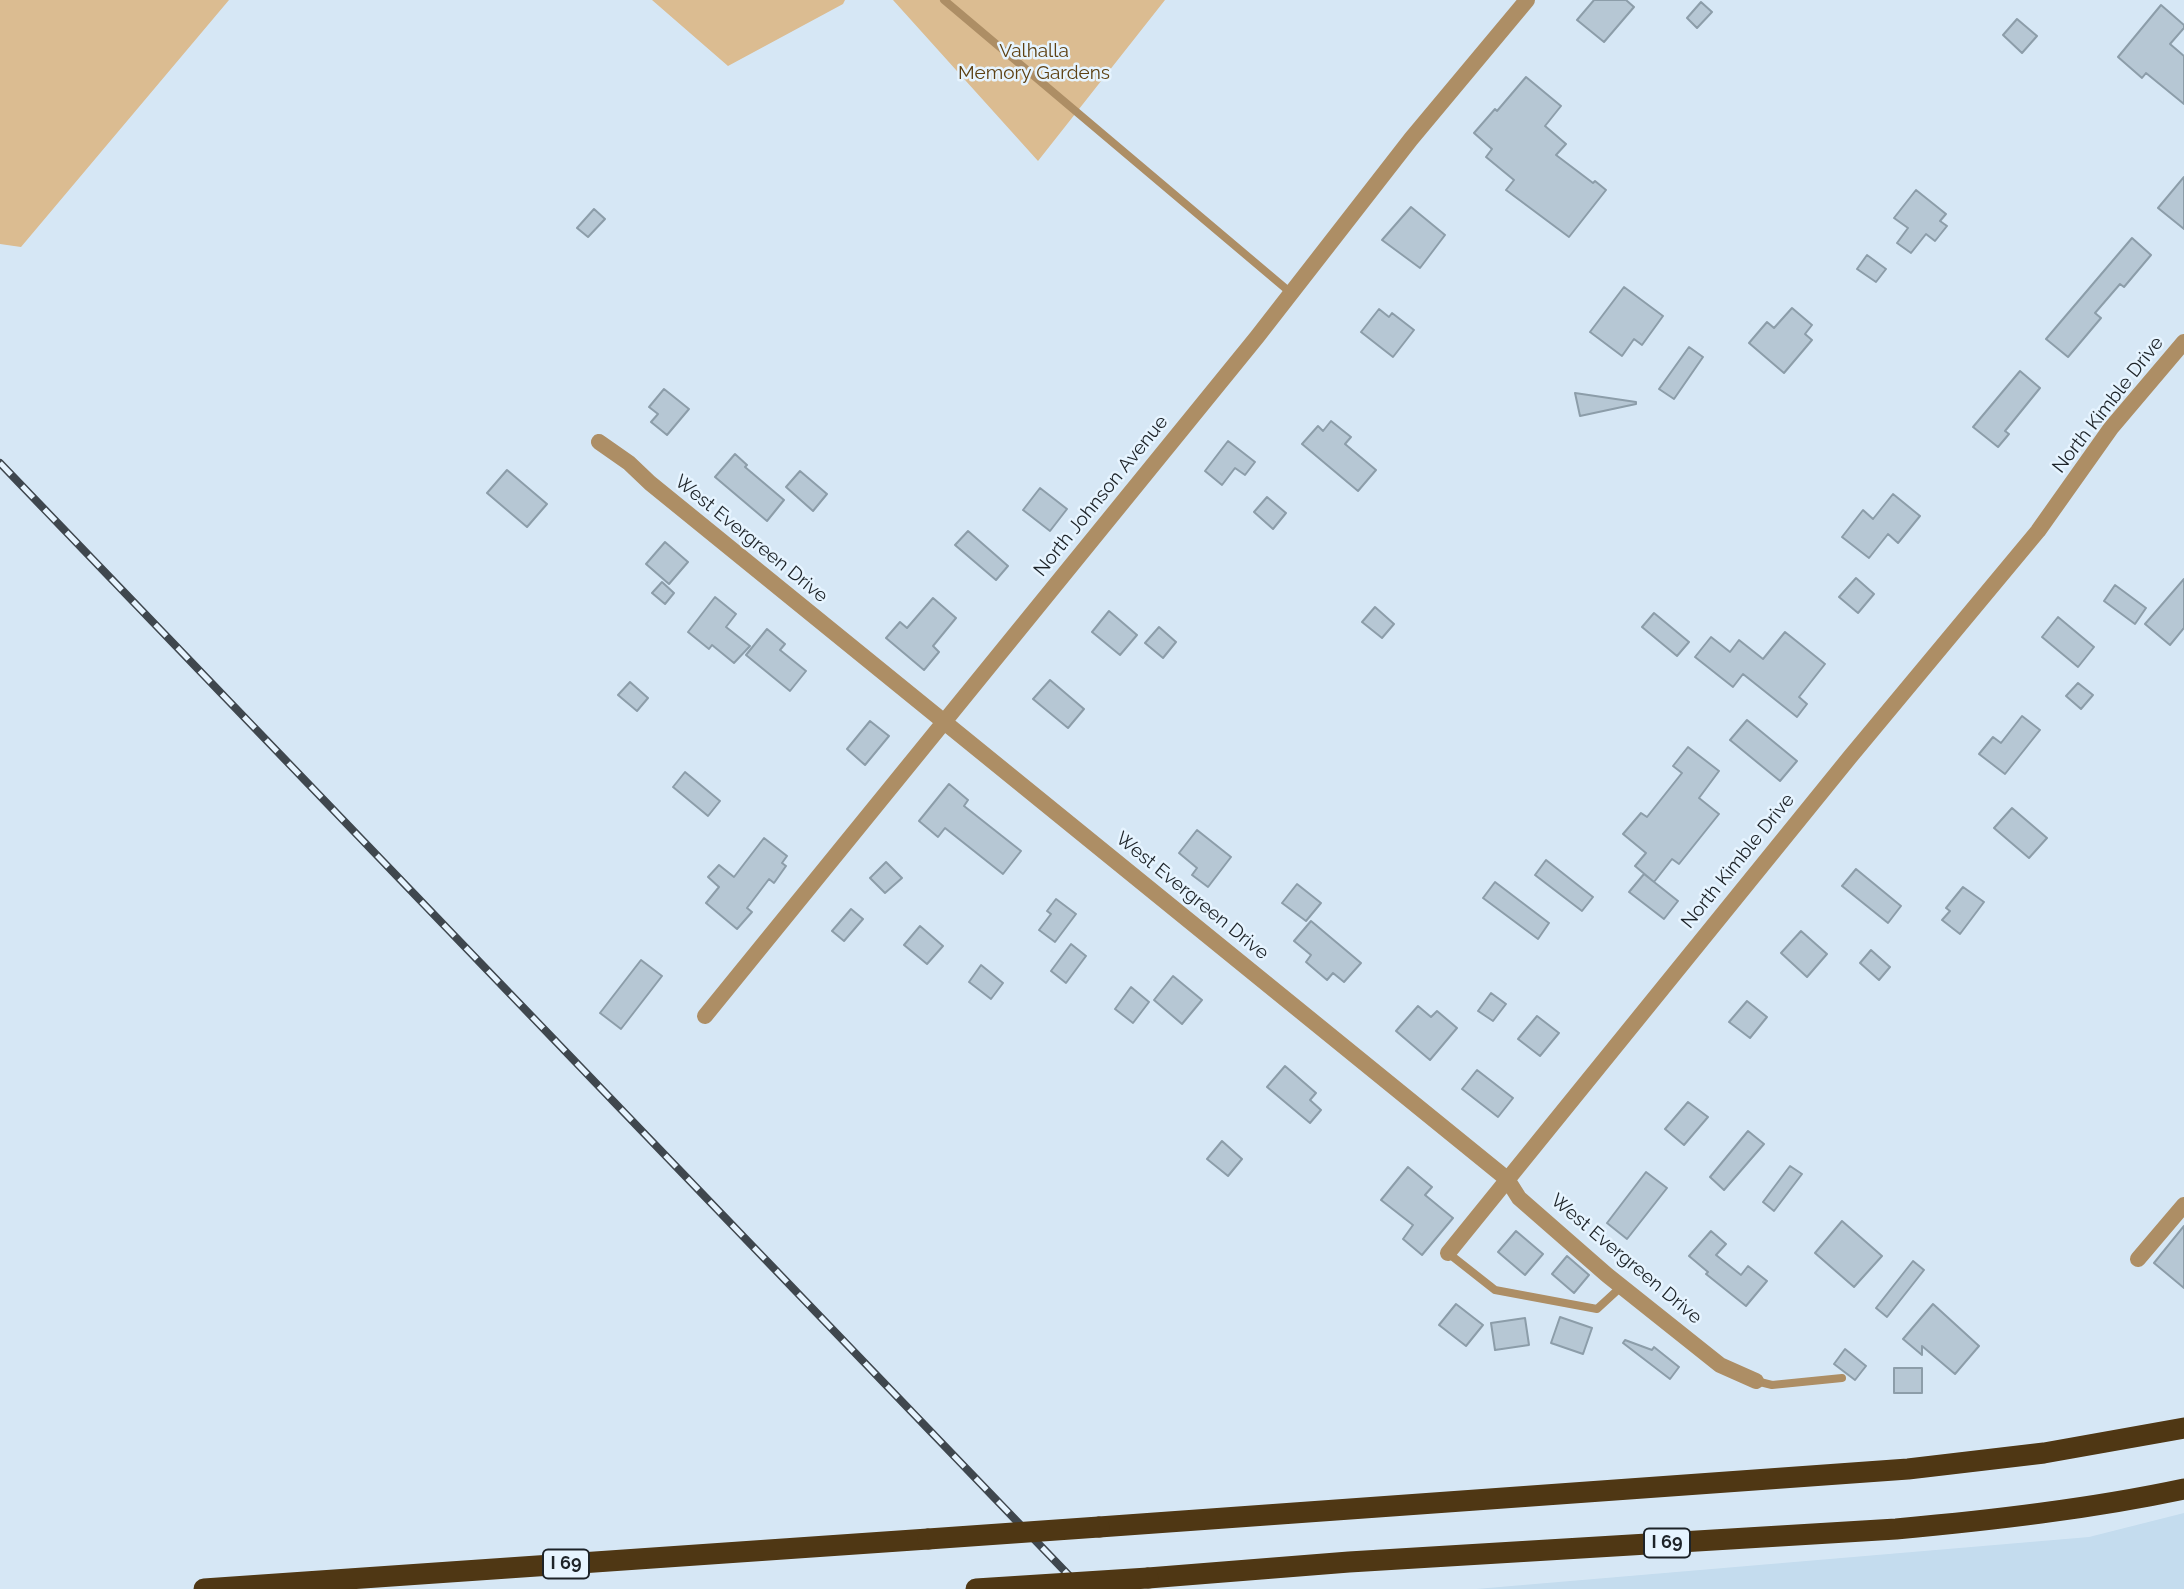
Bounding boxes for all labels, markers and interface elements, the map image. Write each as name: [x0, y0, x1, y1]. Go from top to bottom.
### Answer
park label: Valhalla Memory Gardens: [958, 40, 1110, 84]
street label: North Kimble Drive: [2048, 332, 2168, 478]
street label: North Johnson Avenue: [1029, 411, 1173, 581]
street label: West Evergreen Drive: [670, 470, 832, 608]
street label: North Kimble Drive: [1677, 789, 1799, 933]
street label: West Evergreen Drive: [1111, 827, 1273, 965]
street label: West Evergreen Drive: [1546, 1189, 1706, 1329]
road number: I 69: [1644, 1528, 1690, 1558]
road number: I 69: [543, 1549, 589, 1578]

